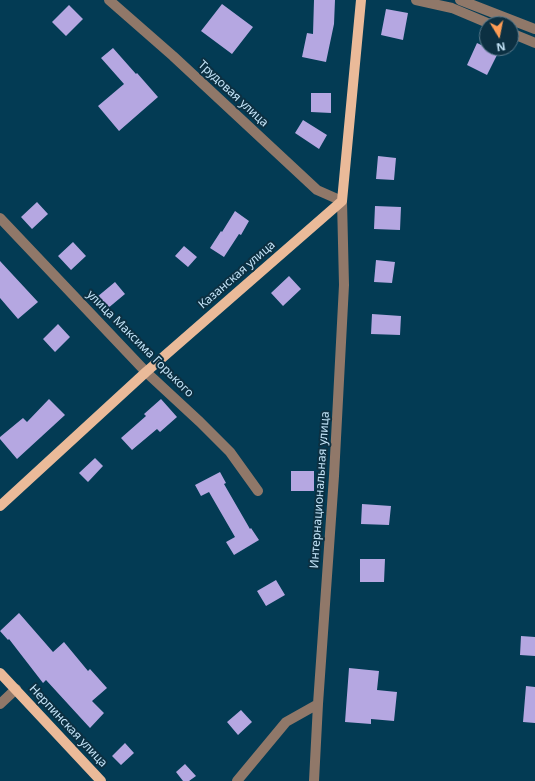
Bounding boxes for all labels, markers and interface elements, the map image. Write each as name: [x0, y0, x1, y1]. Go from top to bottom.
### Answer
north arrow: [479, 16, 519, 56]
text: N: [495, 39, 507, 55]
street label: Трудовая улица: [195, 58, 271, 130]
street label: Казанская улица: [196, 238, 278, 312]
street label: улица Максима Горького: [84, 288, 196, 400]
street label: Интернациональная улица: [307, 411, 333, 569]
street label: Нерпинская улица: [26, 682, 110, 770]

